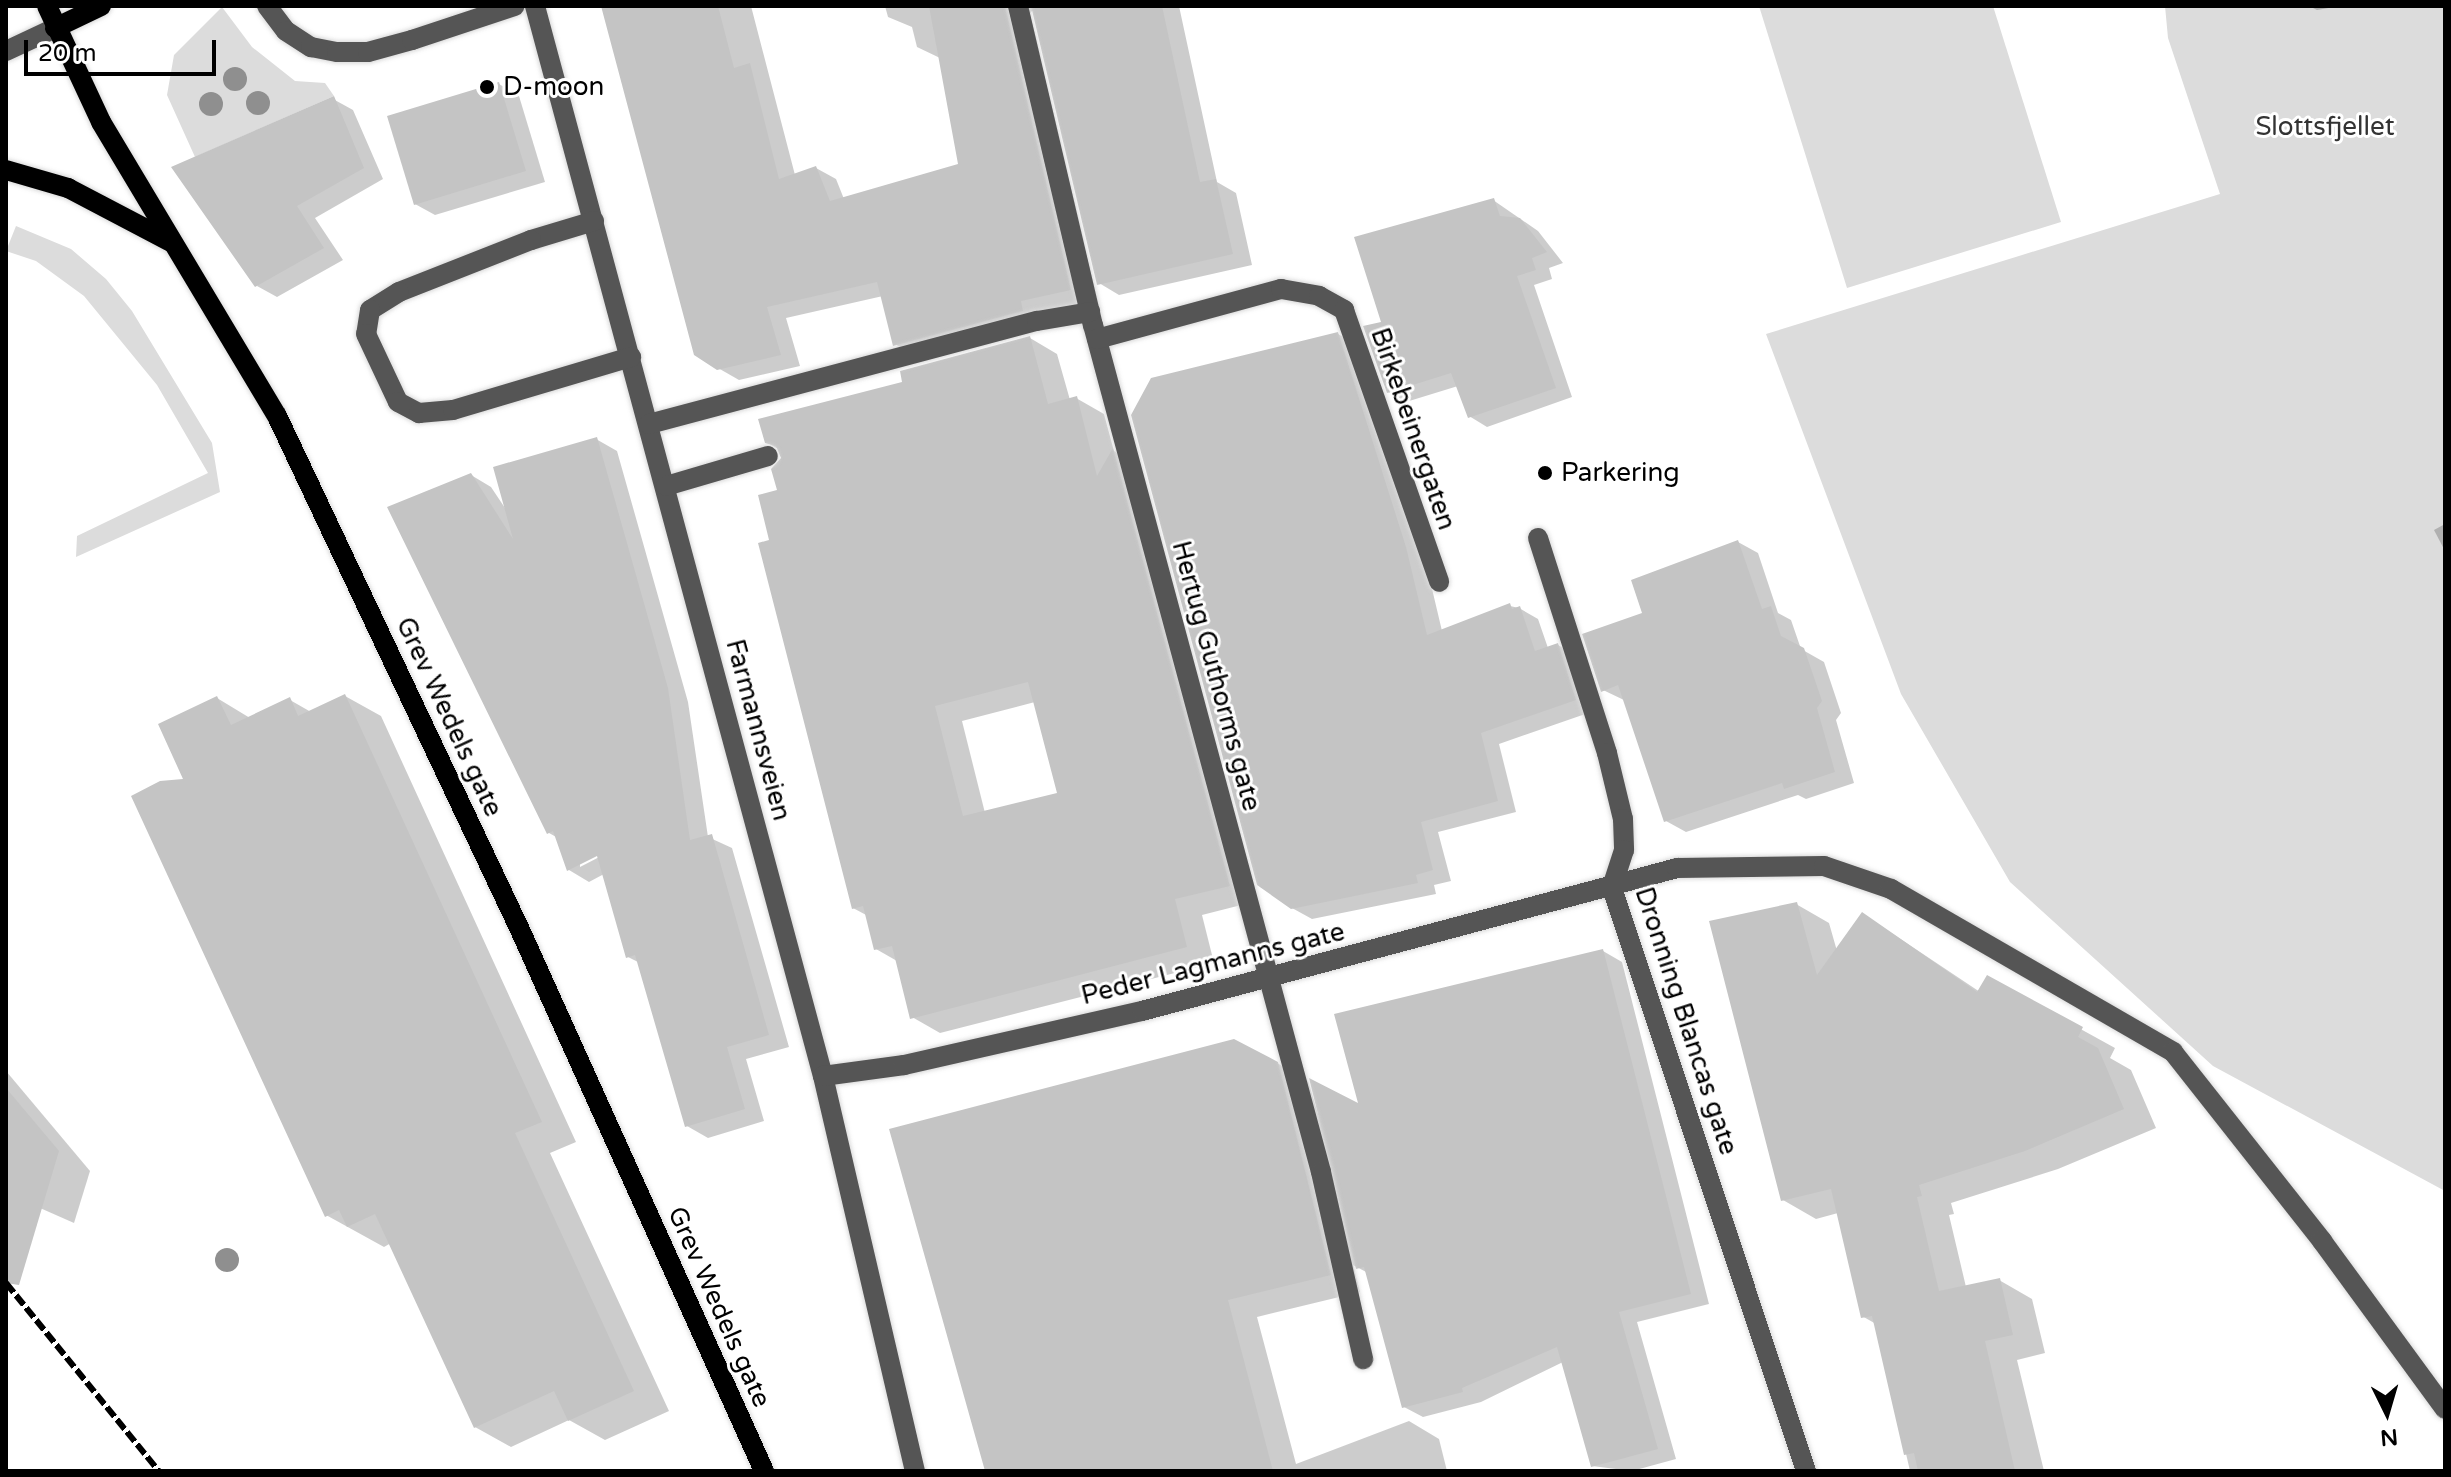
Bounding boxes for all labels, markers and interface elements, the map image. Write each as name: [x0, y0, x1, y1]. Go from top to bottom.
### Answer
scale bar: [28, 24, 220, 74]
text: 20 m: [38, 39, 96, 68]
place label: D-moon: [503, 71, 604, 103]
marker: D-moon: [478, 78, 496, 96]
park label: Slottsfjellet: [2255, 111, 2395, 143]
street label: Birkebeinergaten: [1364, 324, 1462, 534]
place label: Parkering: [1561, 457, 1680, 489]
marker: Parkering: [1536, 464, 1554, 482]
street label: Hertug Guthorms gate: [1165, 538, 1267, 814]
street label: Grev Wedels gate: [389, 612, 509, 822]
street label: Farmannsveien: [719, 636, 797, 824]
street label: Dronning Blancas gate: [1628, 883, 1744, 1159]
street label: Peder Lagmanns gate: [1078, 916, 1348, 1012]
street label: Grev Wedels gate: [661, 1202, 777, 1412]
north arrow: [2347, 1373, 2427, 1453]
text: N: [2379, 1423, 2399, 1451]

